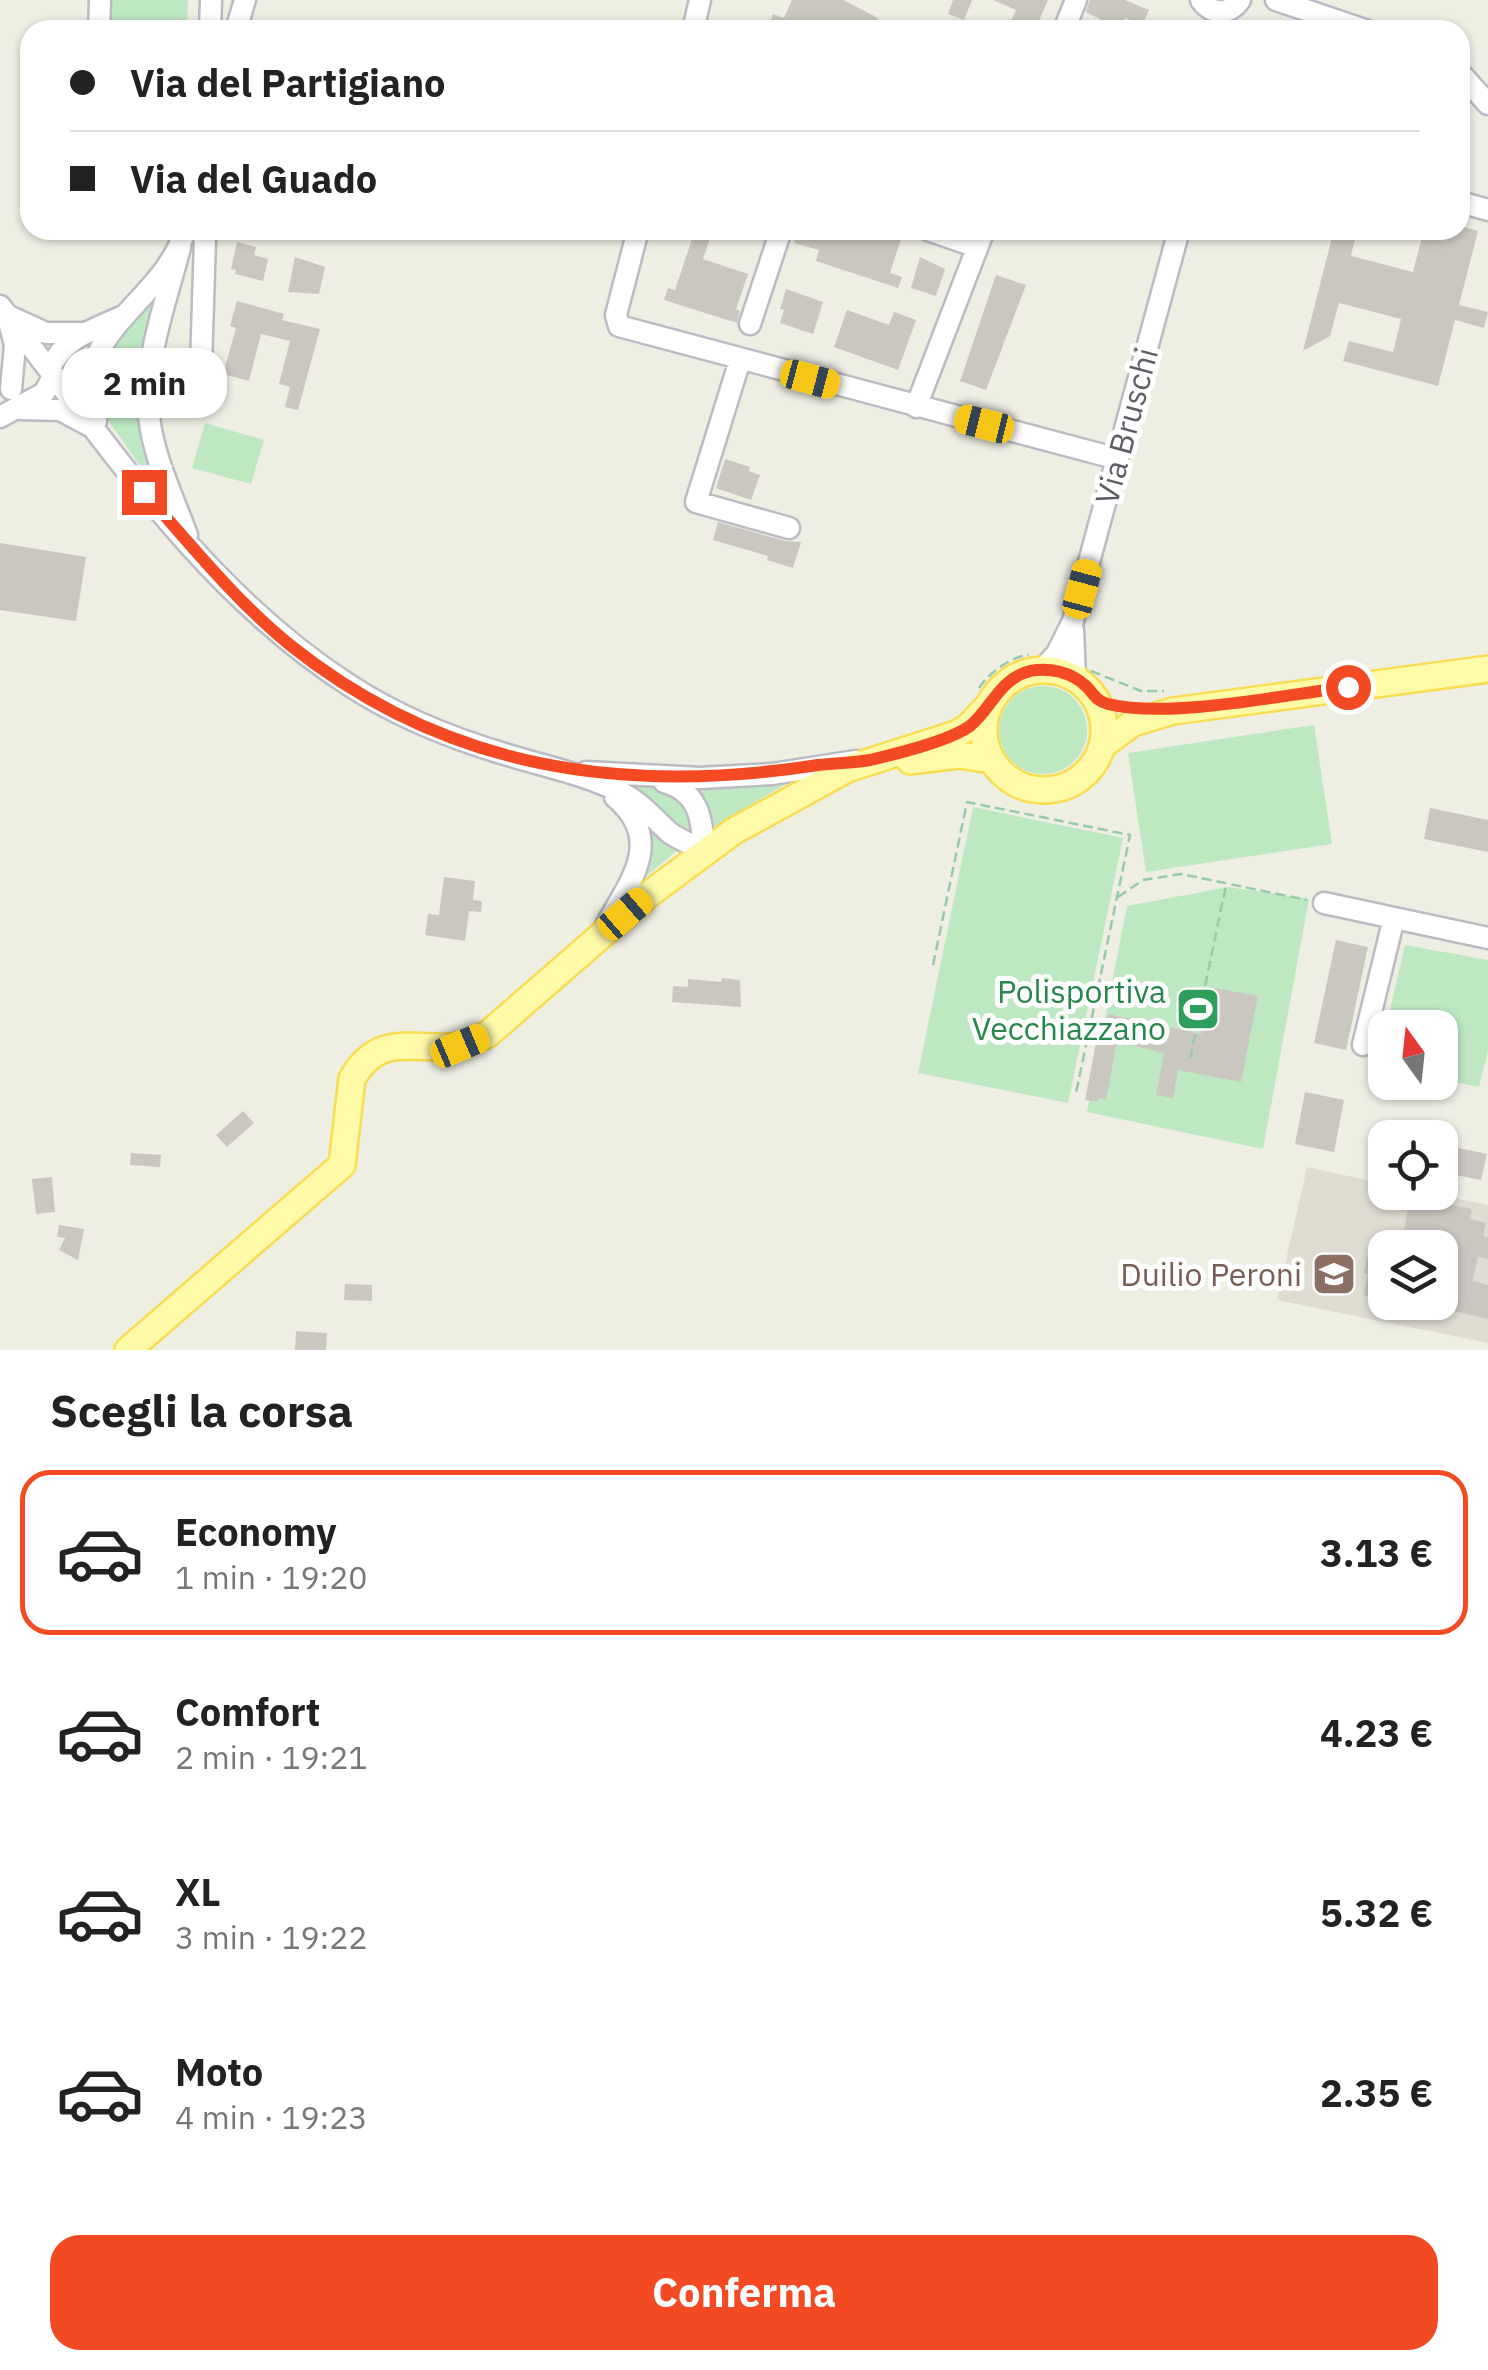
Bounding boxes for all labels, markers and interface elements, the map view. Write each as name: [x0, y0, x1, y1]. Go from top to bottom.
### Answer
text: Via del Partigiano: [130, 58, 446, 107]
text: Via del Guado: [130, 154, 377, 203]
street label: Via Bruschi: [1085, 343, 1167, 509]
callout: 2 min: [62, 347, 226, 417]
car: [777, 357, 843, 401]
text: 2 min: [103, 362, 186, 404]
car: [951, 402, 1017, 446]
route end: [122, 470, 167, 515]
car: [1060, 556, 1104, 622]
route start: [1326, 665, 1371, 710]
car: [593, 883, 657, 945]
place label: Polisportiva Vecchiazzano: [972, 970, 1166, 1049]
sports icon: Polisportiva Vecchiazzano: [1175, 986, 1221, 1032]
north arrow: [1368, 1010, 1458, 1100]
map controls: [1368, 1010, 1458, 1320]
car: [427, 1020, 493, 1072]
button: locate: [1368, 1120, 1458, 1210]
button: layers: [1368, 1230, 1458, 1320]
school or university icon: Duilio Peroni: [1311, 1251, 1357, 1297]
place label: Duilio Peroni: [1120, 1253, 1302, 1295]
text: Scegli la corsa: [50, 1381, 353, 1439]
text: Economy: [175, 1507, 337, 1556]
icon: car: [55, 1508, 145, 1598]
text: 3.13 €: [1320, 1528, 1433, 1577]
text: 1 min · 19:20: [175, 1556, 368, 1598]
text: Comfort: [175, 1687, 320, 1736]
icon: car: [55, 1688, 145, 1778]
text: 4.23 €: [1320, 1708, 1433, 1757]
text: 2 min · 19:21: [175, 1736, 368, 1778]
text: XL: [175, 1867, 221, 1916]
icon: car: [55, 1868, 145, 1958]
text: 5.32 €: [1320, 1888, 1433, 1937]
text: 3 min · 19:22: [175, 1916, 368, 1958]
text: Moto: [175, 2047, 263, 2096]
icon: car: [55, 2048, 145, 2138]
text: 2.35 €: [1320, 2068, 1433, 2117]
text: 4 min · 19:23: [175, 2096, 368, 2138]
button: Conferma: [50, 2235, 1438, 2350]

